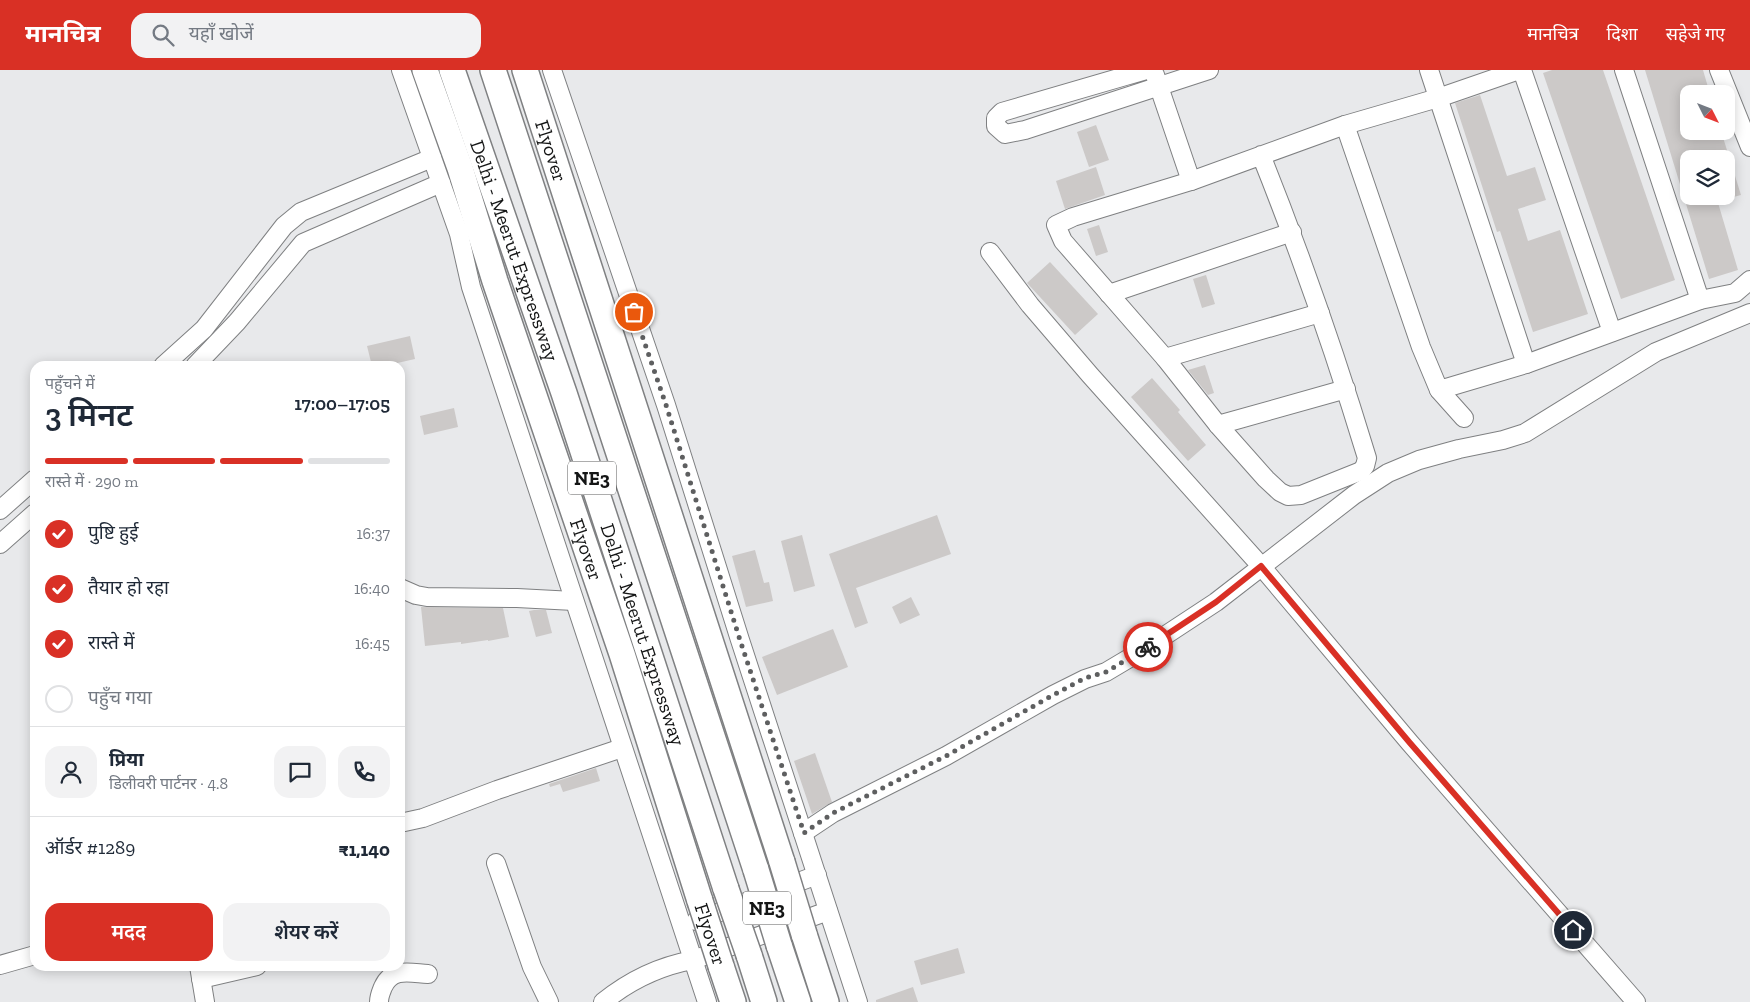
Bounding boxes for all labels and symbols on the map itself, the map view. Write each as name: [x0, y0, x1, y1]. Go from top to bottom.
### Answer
north arrow: [1680, 85, 1735, 140]
street label: Flyover: [530, 117, 572, 185]
street label: Delhi - Meerut Expressway: [465, 137, 564, 365]
pin: [613, 291, 655, 333]
road number: NE3: [568, 462, 616, 494]
street label: Flyover: [565, 515, 608, 584]
street label: Delhi - Meerut Expressway: [595, 520, 691, 750]
courier: [1123, 622, 1173, 672]
road number: NE3: [743, 891, 791, 924]
street label: Flyover: [690, 900, 732, 968]
pin: [1552, 909, 1594, 951]

